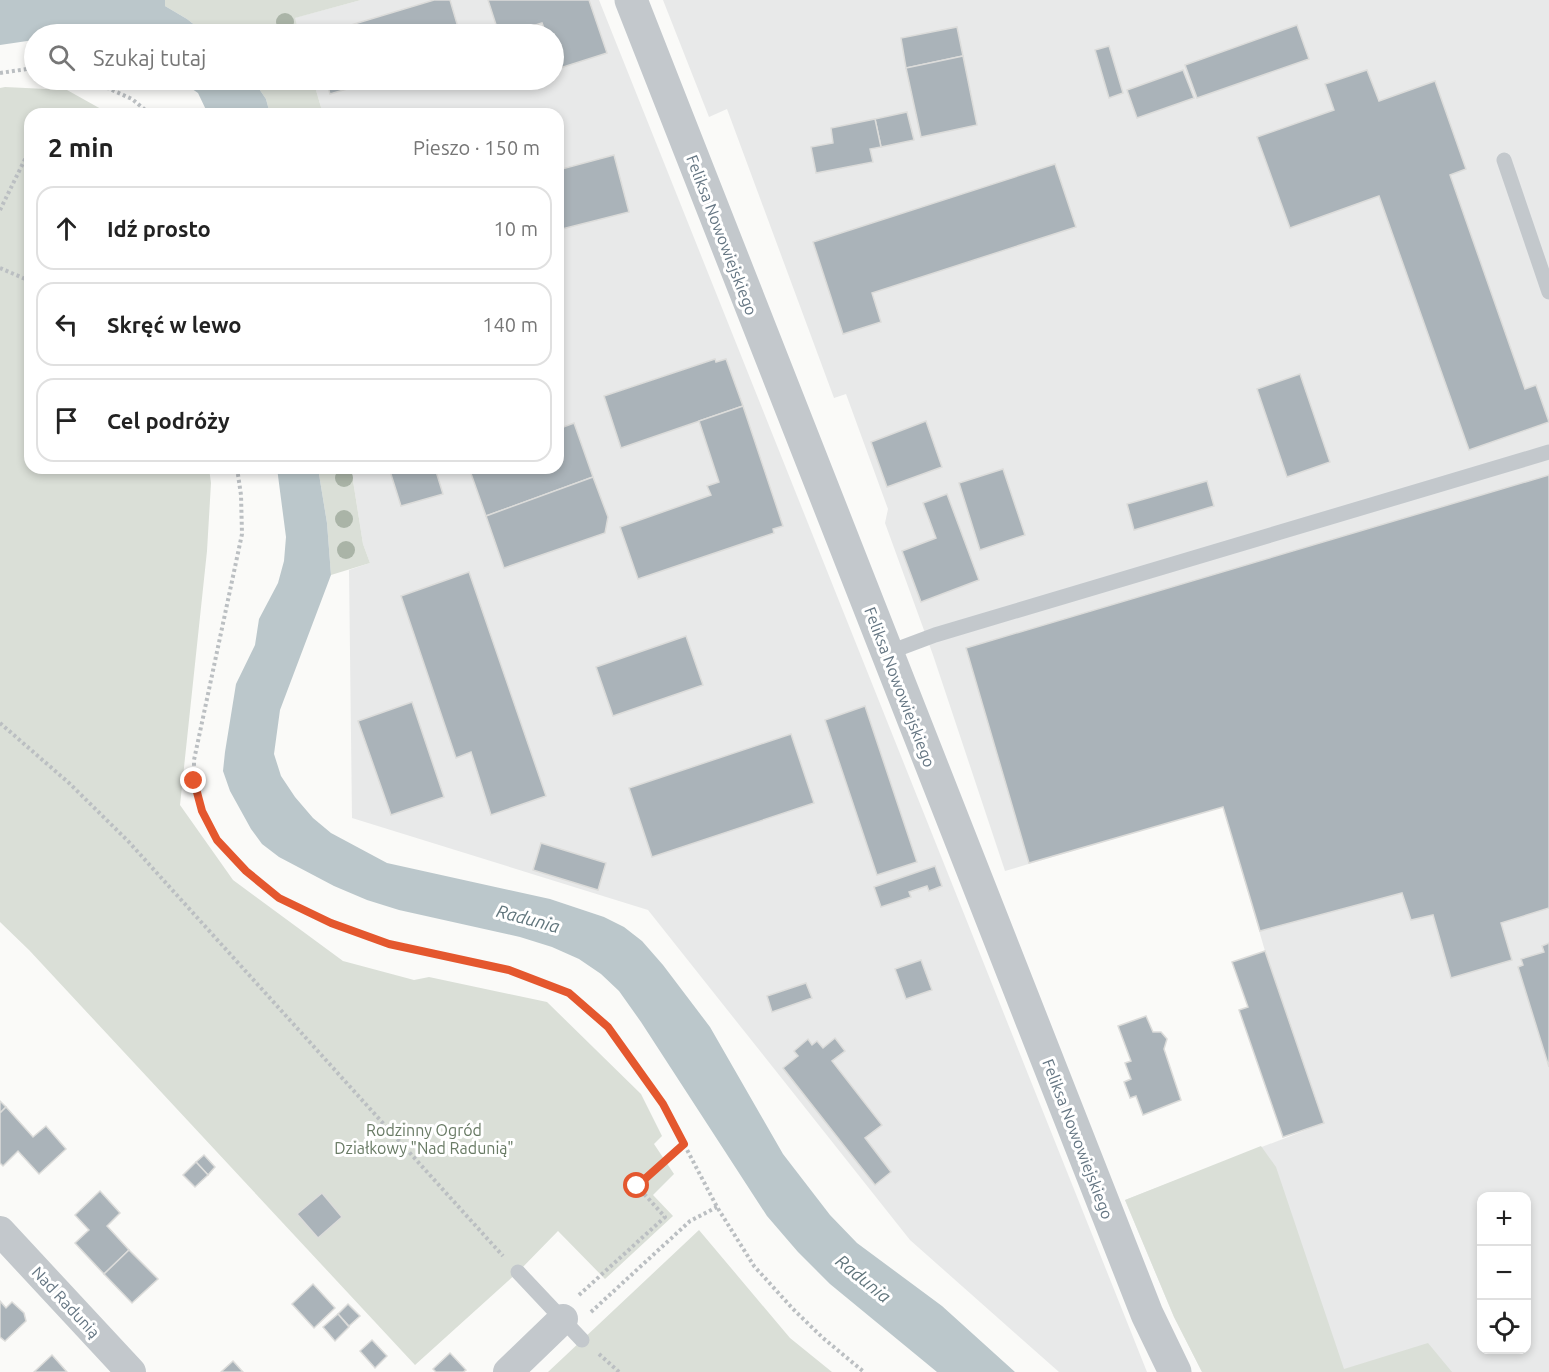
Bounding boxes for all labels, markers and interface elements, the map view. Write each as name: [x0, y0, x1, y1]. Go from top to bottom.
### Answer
search box: [24, 24, 564, 90]
icon: search: [45, 41, 78, 74]
text: Szukaj tutaj: [93, 45, 206, 70]
text: 2 min: [48, 133, 114, 162]
text: Pieszo · 150 m: [413, 136, 540, 159]
street label: Feliksa Nowowiejskiego: [683, 152, 761, 318]
icon: ahead: [50, 212, 83, 245]
text: Idź prosto: [107, 216, 211, 241]
text: 10 m: [494, 217, 538, 240]
icon: left: [50, 308, 83, 341]
text: Skręć w lewo: [107, 312, 241, 337]
text: 140 m: [482, 313, 538, 336]
icon: arrive: [50, 404, 83, 437]
text: Cel podróży: [107, 408, 230, 433]
street label: Feliksa Nowowiejskiego: [861, 604, 939, 770]
route end: [180, 767, 206, 793]
water label: Radunia: [495, 900, 562, 936]
street label: Feliksa Nowowiejskiego: [1039, 1056, 1117, 1222]
park label: Rodzinny Ogród Działkowy "Nad Radunią": [334, 1121, 514, 1157]
route start: [623, 1172, 649, 1198]
map controls: [1477, 1192, 1531, 1354]
button: +: [1477, 1192, 1531, 1246]
button: −: [1477, 1246, 1531, 1300]
water label: Radunia: [832, 1250, 895, 1306]
street label: Nad Radunią: [29, 1263, 103, 1341]
button: locate: [1477, 1300, 1531, 1354]

